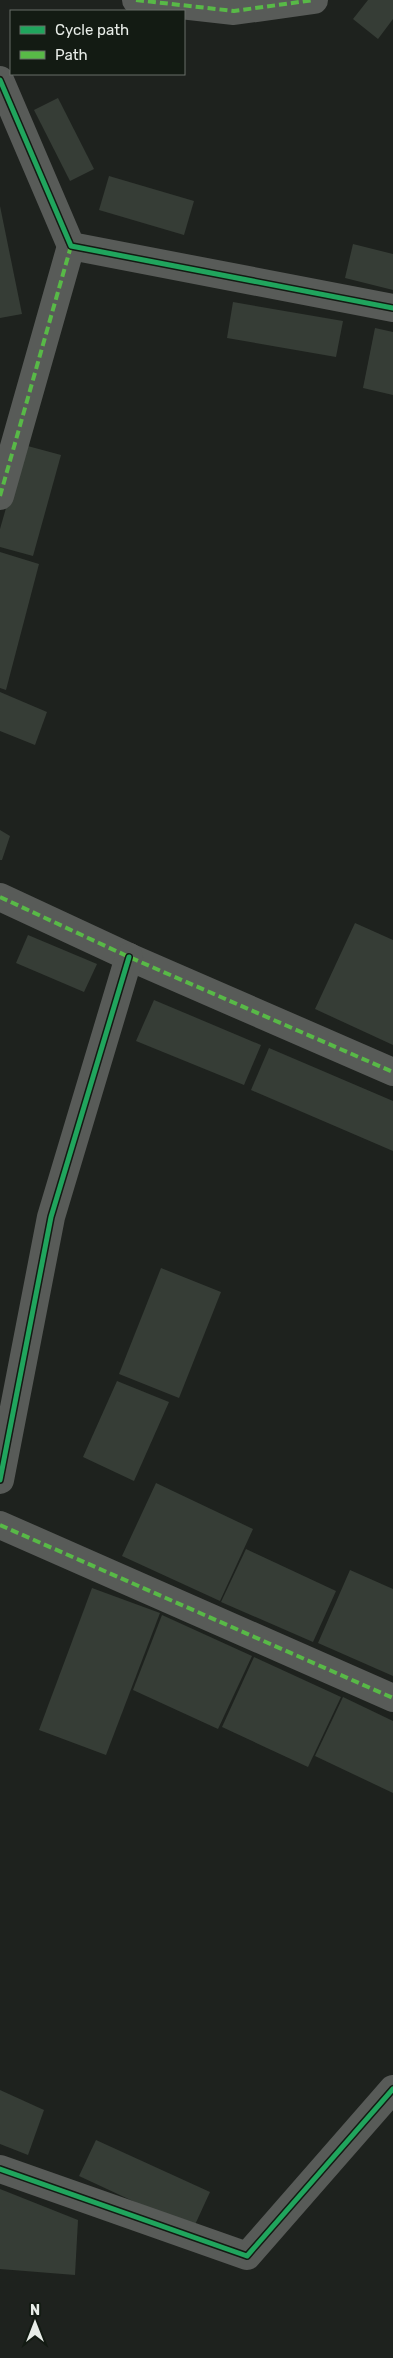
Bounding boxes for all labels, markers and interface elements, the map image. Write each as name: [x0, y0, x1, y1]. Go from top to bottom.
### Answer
legend: [10, 10, 185, 75]
text: Cycle path: [55, 21, 129, 39]
text: Path: [55, 46, 88, 64]
north arrow: [10, 2298, 60, 2348]
text: N: [30, 2302, 40, 2319]

